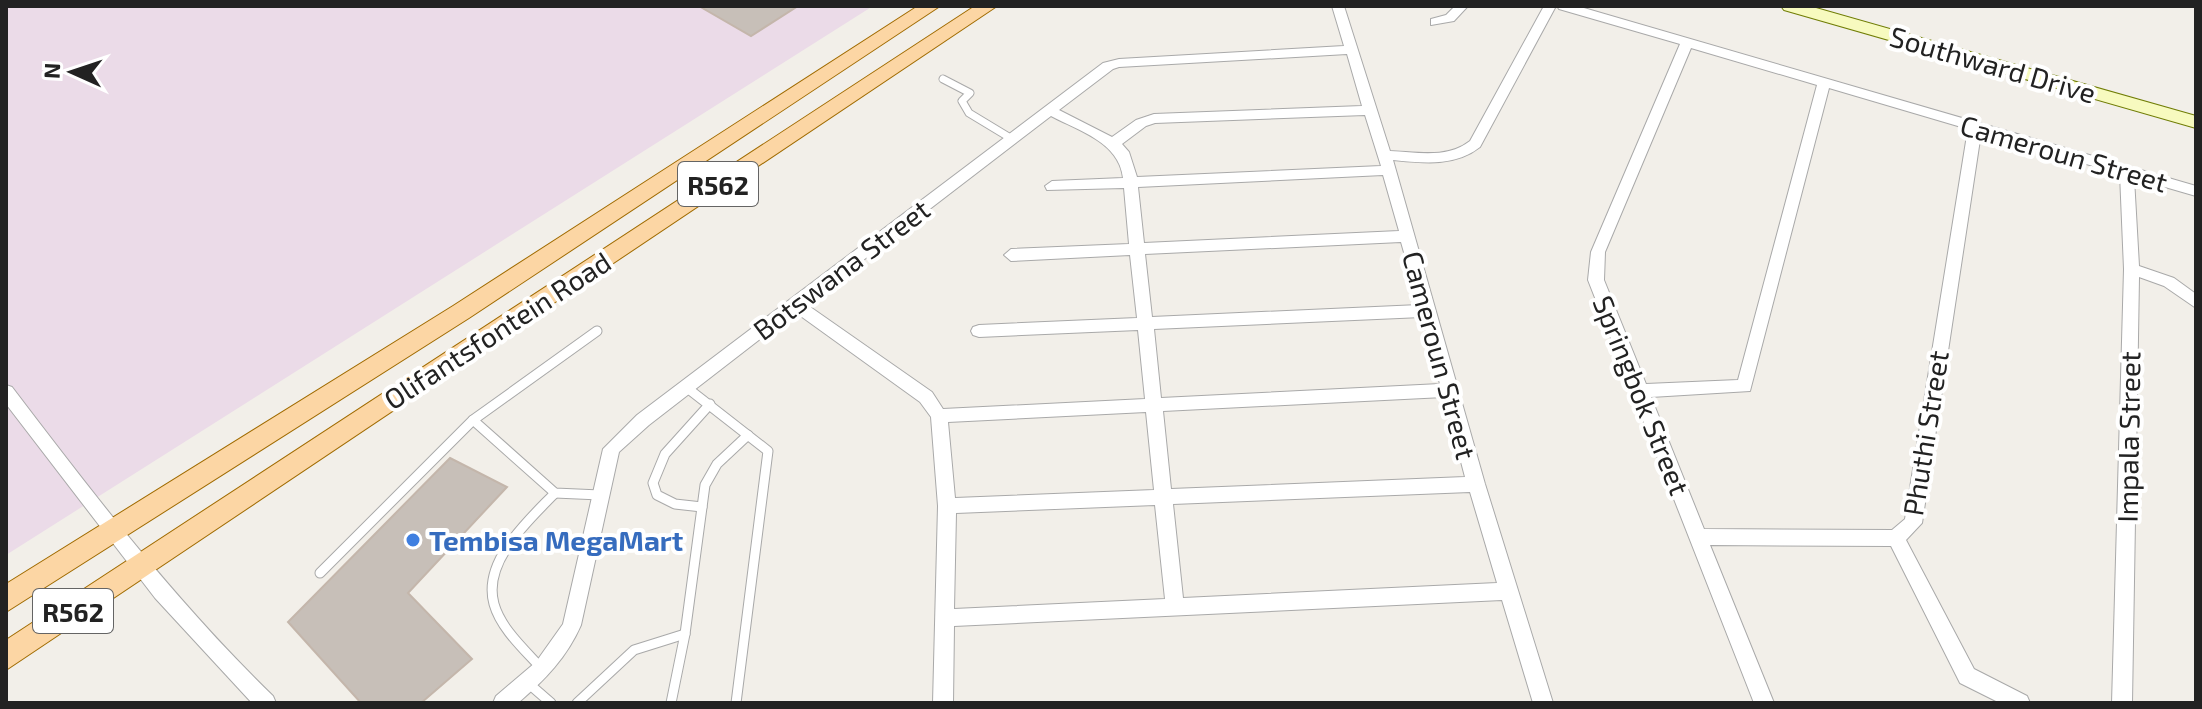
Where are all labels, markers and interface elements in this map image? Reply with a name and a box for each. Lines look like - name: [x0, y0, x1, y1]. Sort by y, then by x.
- street label: Southward Drive: [1886, 18, 2100, 110]
- north arrow: [32, 32, 112, 112]
- text: N: [38, 62, 64, 80]
- street label: Cameroun Street: [1956, 107, 2172, 199]
- road number: R562: [678, 162, 758, 206]
- street label: Botswana Street: [746, 192, 936, 346]
- street label: Olifantsfontein Road: [377, 244, 617, 416]
- street label: Cameroun Street: [1396, 247, 1484, 463]
- street label: Springbok Street: [1587, 290, 1697, 500]
- street label: Phuthi Street: [1895, 348, 1955, 518]
- street label: Impala Street: [2110, 351, 2146, 523]
- place label: Tembisa MegaMart: [429, 523, 683, 557]
- marker: Tembisa MegaMart: [404, 531, 422, 549]
- road number: R562: [33, 589, 113, 633]

